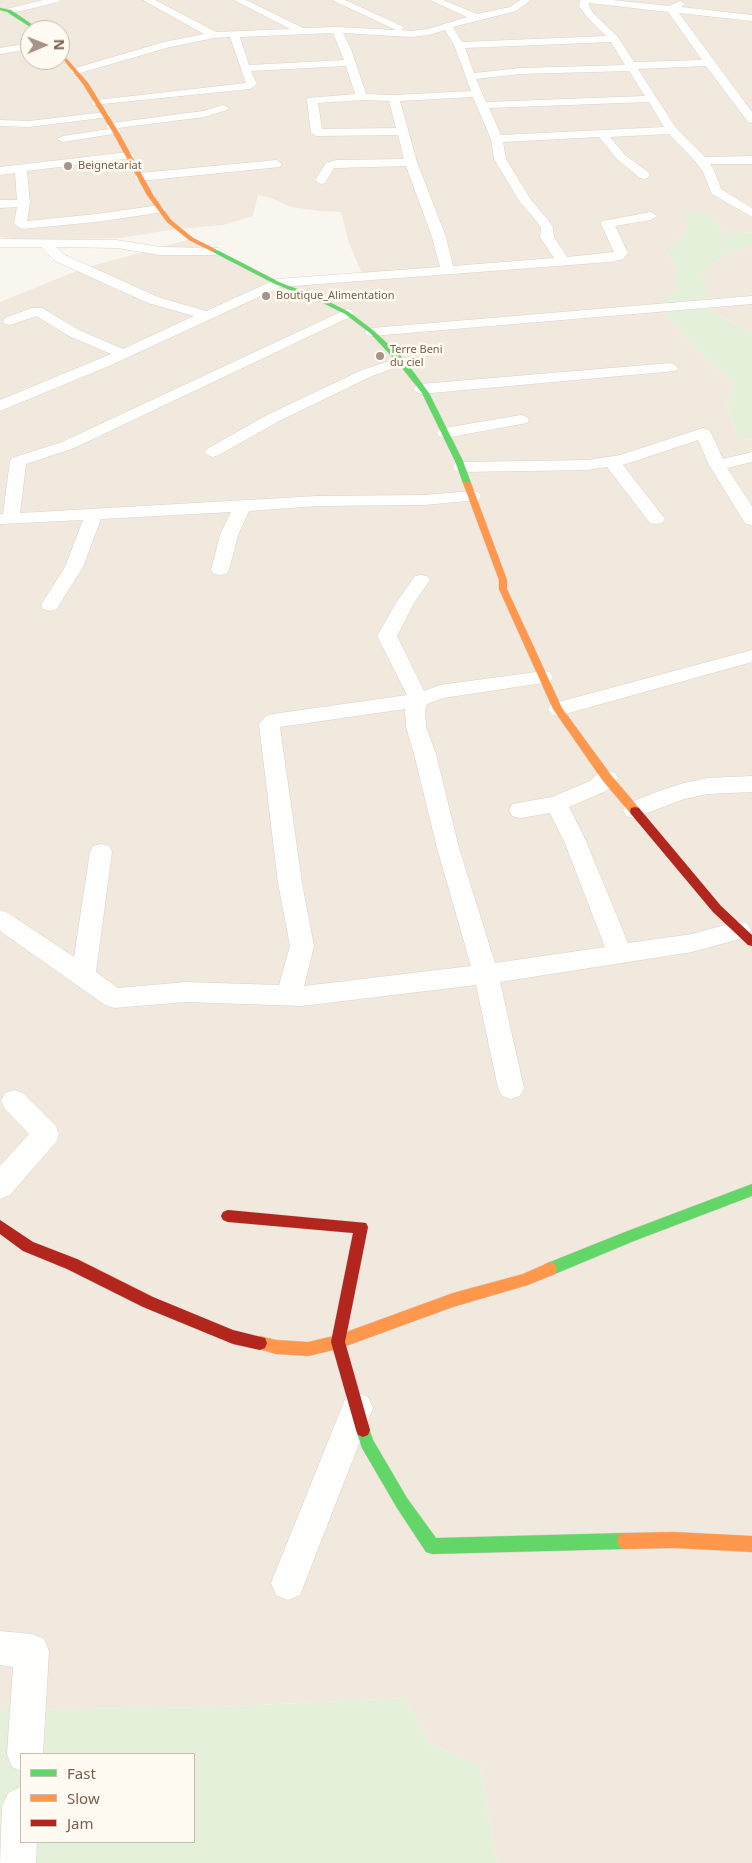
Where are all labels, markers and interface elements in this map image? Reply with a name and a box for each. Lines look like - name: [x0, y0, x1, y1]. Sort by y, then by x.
- north arrow: [20, 20, 70, 70]
- text: N: [50, 39, 69, 51]
- place label: Beignetariat: [78, 159, 142, 173]
- marker: Beignetariat: [62, 160, 74, 172]
- place label: Boutique_Alimentation: [276, 289, 394, 303]
- marker: Boutique_Alimentation: [260, 290, 272, 302]
- place label: Terre Beni du ciel: [390, 343, 442, 369]
- marker: Terre Beni du ciel: [374, 350, 386, 362]
- legend: [20, 1753, 195, 1843]
- text: Fast: [67, 1763, 96, 1783]
- text: Slow: [67, 1788, 100, 1808]
- text: Jam: [67, 1813, 94, 1833]

